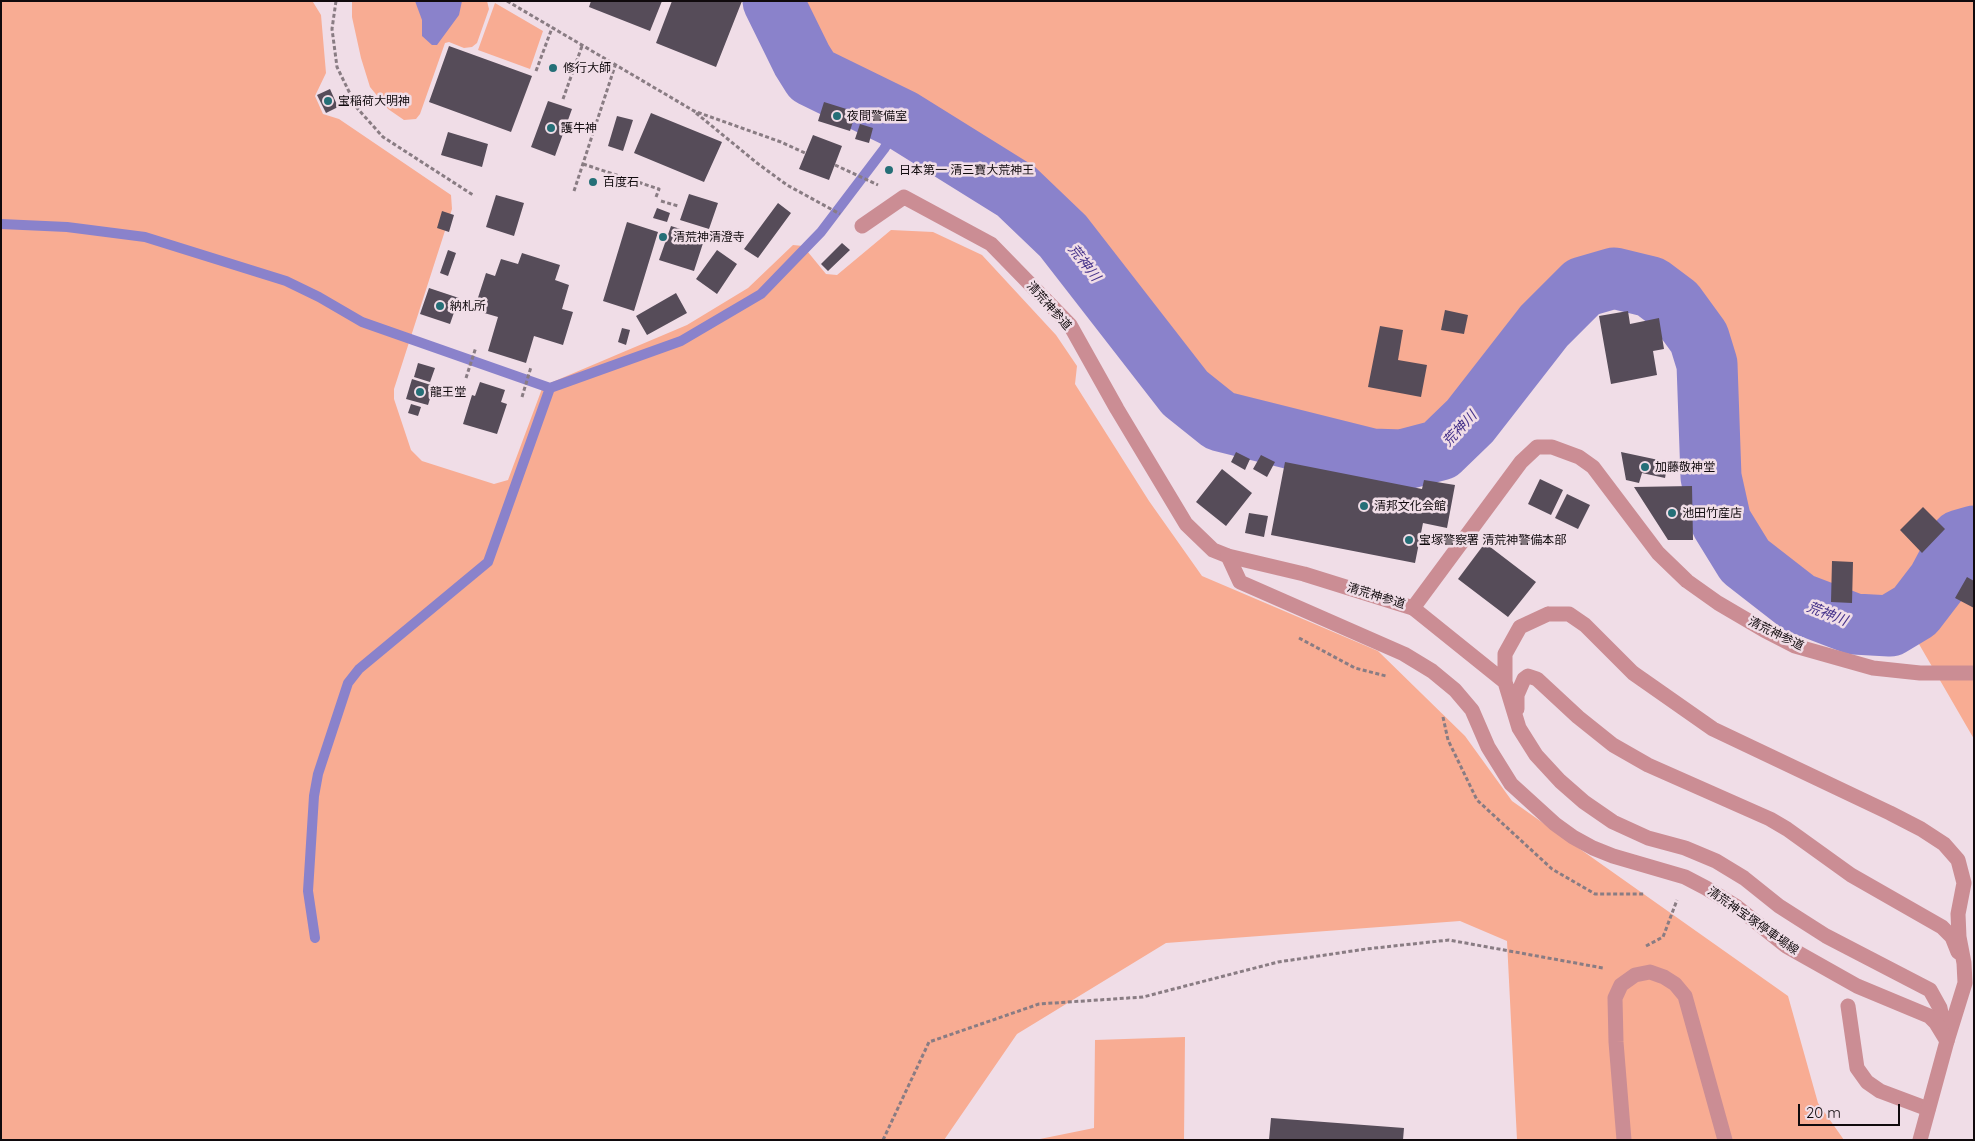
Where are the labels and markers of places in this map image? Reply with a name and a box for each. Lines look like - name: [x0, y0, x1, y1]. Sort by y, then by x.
- place label: 修行大師: [563, 61, 611, 75]
- marker: 修行大師: [547, 62, 559, 74]
- place label: 宝稲荷大明神: [338, 94, 410, 108]
- marker: 宝稲荷大明神: [322, 95, 334, 107]
- place label: 夜間警備室: [847, 109, 907, 123]
- marker: 夜間警備室: [831, 110, 843, 122]
- place label: 護牛神: [561, 121, 597, 135]
- marker: 護牛神: [545, 122, 557, 134]
- place label: 日本第一 清三寶大荒神王: [899, 163, 1034, 177]
- marker: 日本第一 清三寶大荒神王: [883, 164, 895, 176]
- place label: 百度石: [603, 175, 639, 189]
- marker: 百度石: [587, 176, 599, 188]
- place label: 清荒神清澄寺: [673, 230, 745, 244]
- marker: 清荒神清澄寺: [657, 231, 669, 243]
- place label: 納札所: [450, 299, 486, 313]
- marker: 納札所: [434, 300, 446, 312]
- place label: 龍王堂: [430, 385, 466, 399]
- marker: 龍王堂: [414, 386, 426, 398]
- place label: 加藤敬神堂: [1655, 460, 1715, 474]
- marker: 加藤敬神堂: [1639, 461, 1651, 473]
- place label: 清邦文化会館: [1374, 499, 1446, 513]
- marker: 清邦文化会館: [1358, 500, 1370, 512]
- place label: 池田竹産店: [1682, 506, 1742, 520]
- marker: 池田竹産店: [1666, 507, 1678, 519]
- place label: 宝塚警察署 清荒神警備本部: [1419, 533, 1566, 547]
- marker: 宝塚警察署 清荒神警備本部: [1403, 534, 1415, 546]

